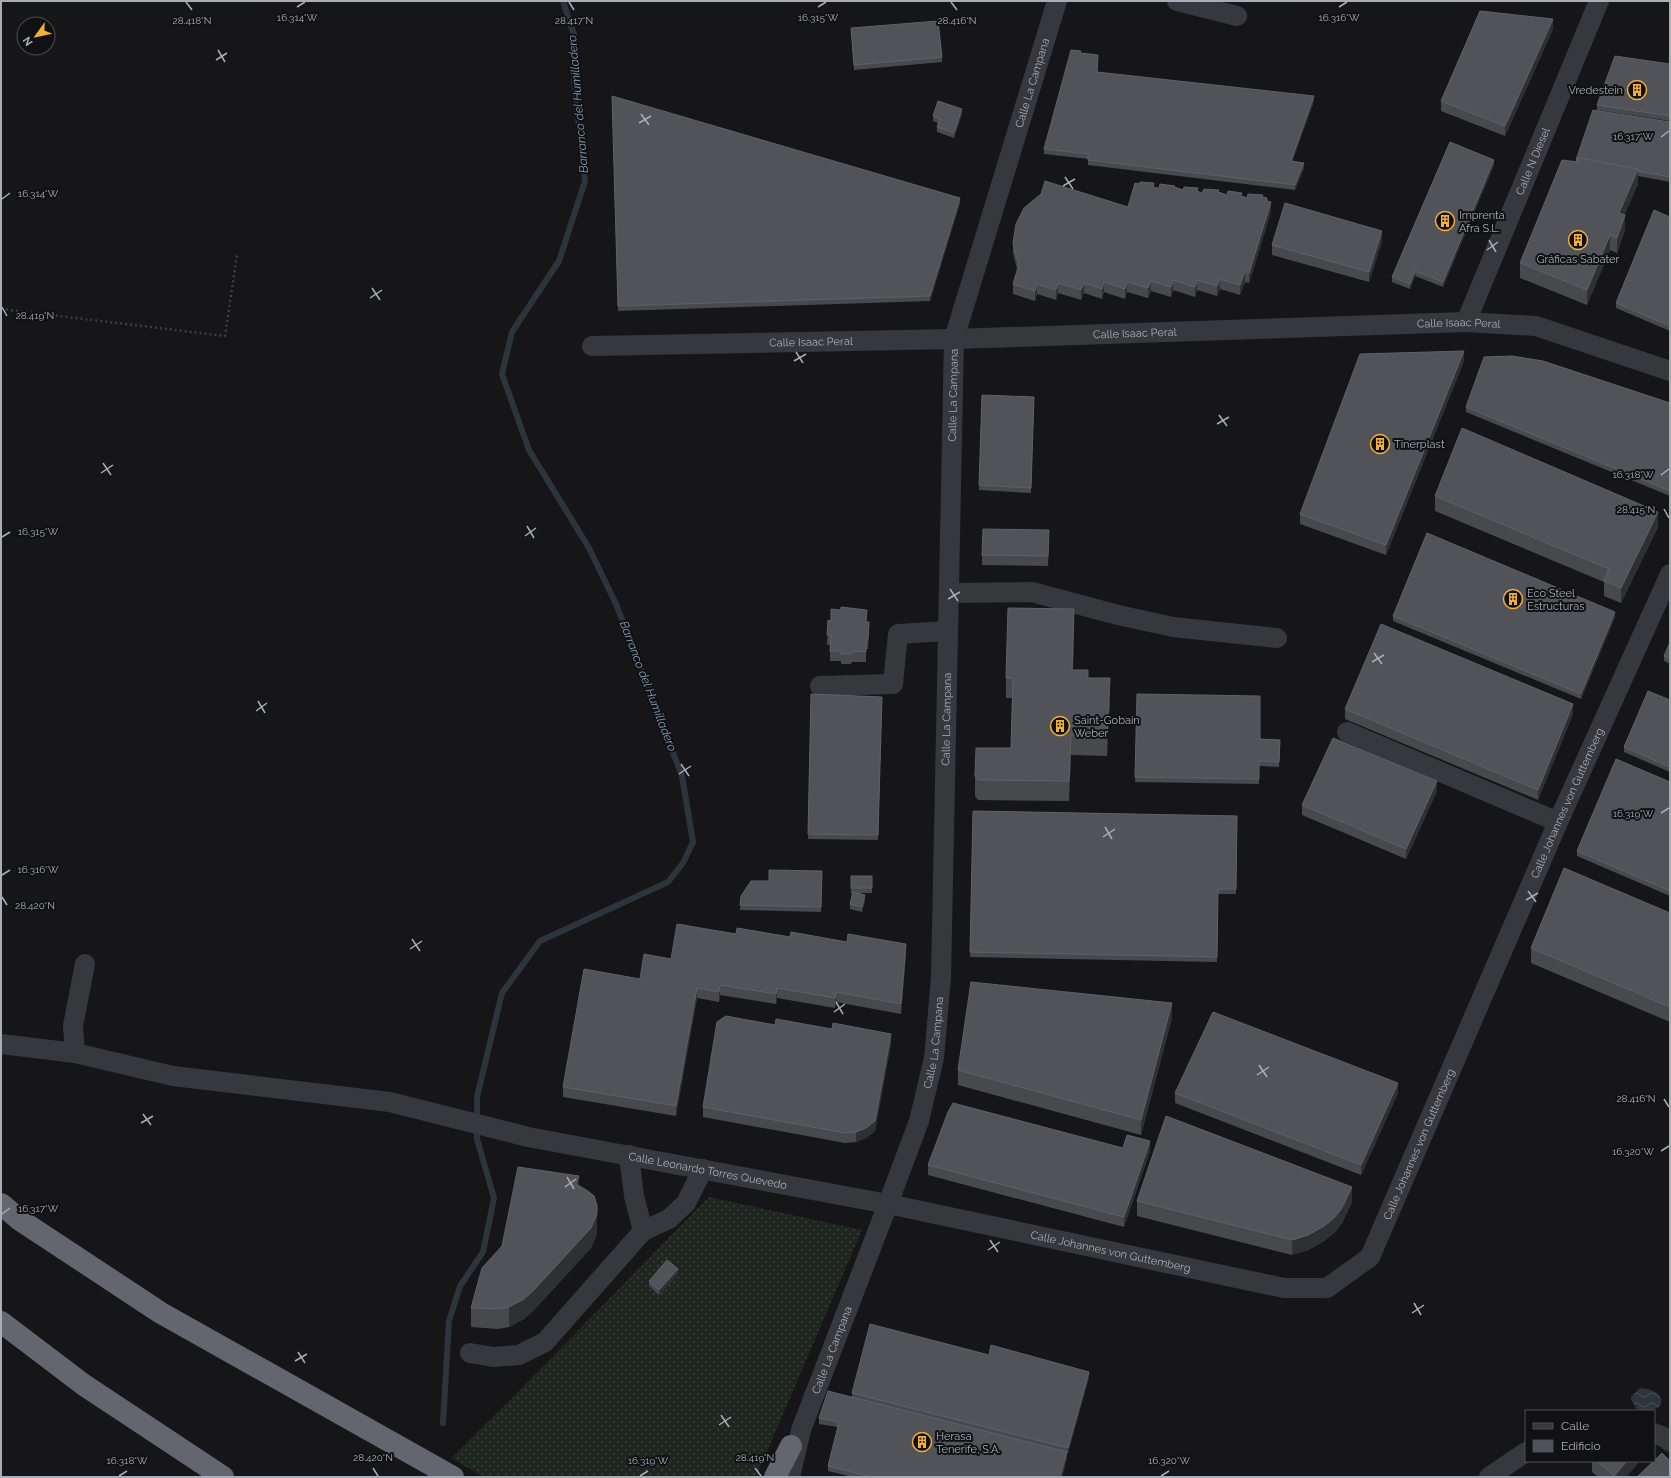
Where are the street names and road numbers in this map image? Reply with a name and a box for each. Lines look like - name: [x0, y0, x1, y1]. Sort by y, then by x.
- street label: Calle La Campana: [1012, 37, 1052, 129]
- street label: Calle N Diesel: [1513, 126, 1552, 197]
- street label: Calle Isaac Peral: [1417, 315, 1501, 330]
- street label: Calle Isaac Peral: [1093, 325, 1177, 341]
- street label: Calle Isaac Peral: [769, 334, 853, 349]
- street label: Calle La Campana: [945, 349, 960, 442]
- street label: Calle La Campana: [939, 673, 954, 766]
- street label: Calle Johannes von Guttemberg: [1528, 726, 1606, 880]
- street label: Calle La Campana: [920, 996, 946, 1090]
- street label: Calle Johannes von Guttemberg: [1380, 1067, 1457, 1222]
- street label: Calle Leonardo Torres Quevedo: [627, 1149, 789, 1192]
- street label: Calle Johannes von Guttemberg: [1029, 1228, 1192, 1275]
- street label: Calle La Campana: [809, 1304, 855, 1396]

